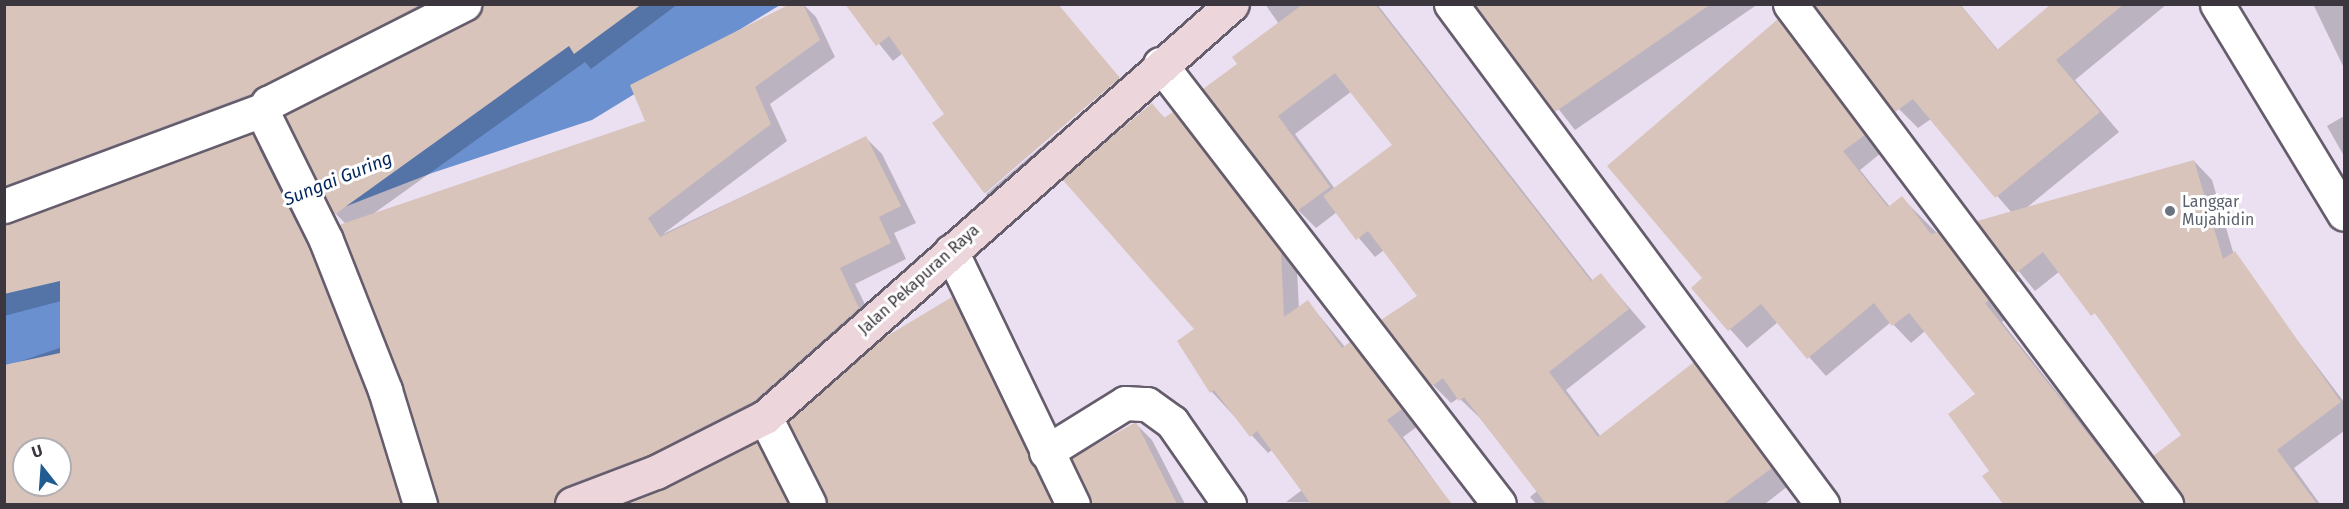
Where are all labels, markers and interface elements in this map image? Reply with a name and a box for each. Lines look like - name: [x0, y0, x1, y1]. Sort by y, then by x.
- water label: Sungai Guring: [281, 147, 395, 211]
- place label: Langgar Mujahidin: [2182, 192, 2254, 230]
- marker: Langgar Mujahidin: [2163, 204, 2177, 218]
- street label: Jalan Pekapuran Raya: [855, 221, 983, 339]
- north arrow: [12, 437, 72, 497]
- text: U: [29, 441, 45, 462]

